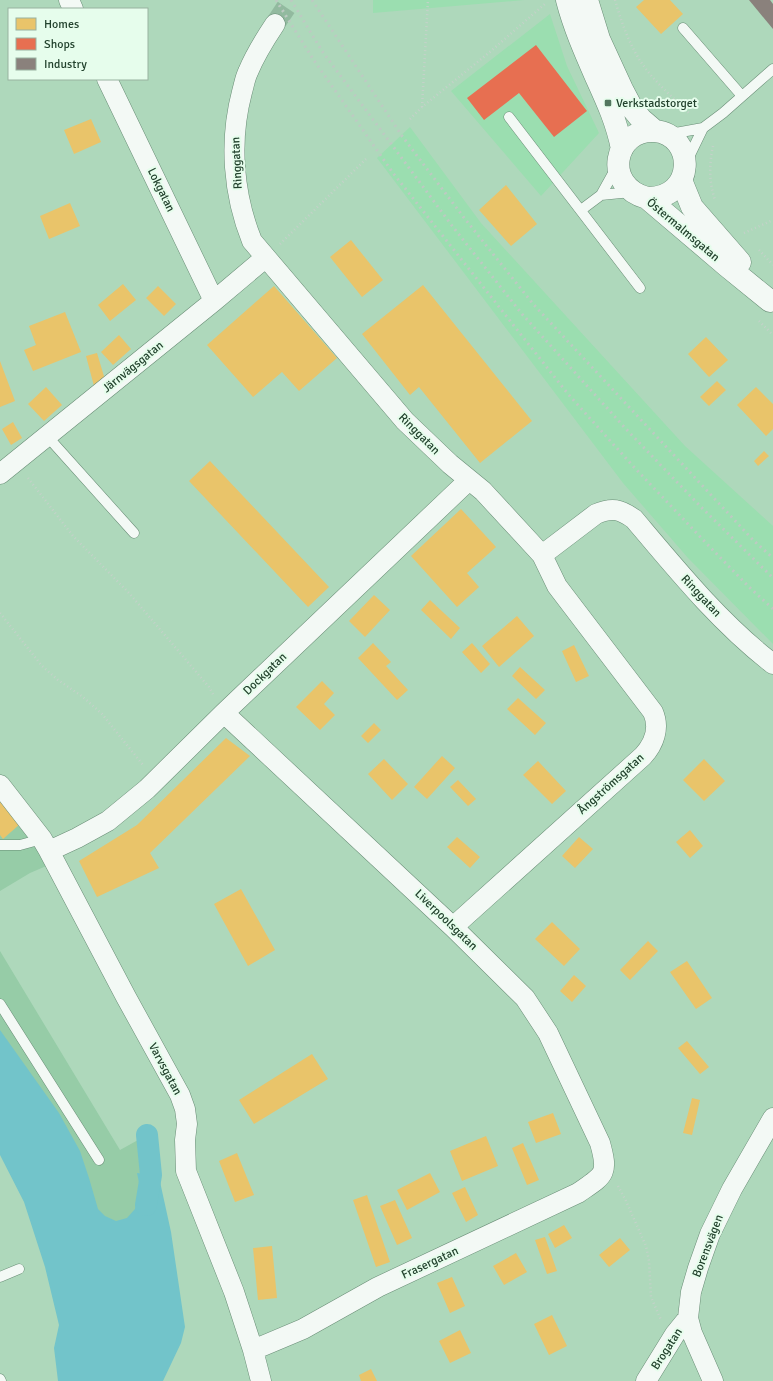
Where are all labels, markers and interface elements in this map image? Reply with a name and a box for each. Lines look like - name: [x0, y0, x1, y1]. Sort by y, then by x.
- legend: [8, 8, 148, 80]
- text: Homes: [44, 17, 79, 32]
- text: Shops: [44, 37, 75, 52]
- text: Industry: [44, 57, 87, 72]
- place label: Verkstadstorget: [616, 96, 697, 111]
- marker: Verkstadstorget: [603, 98, 613, 108]
- street label: Ringgatan: [228, 136, 246, 190]
- street label: Lokgatan: [144, 166, 178, 214]
- street label: Östermalmsgatan: [643, 195, 723, 265]
- street label: Järnvägsgatan: [99, 338, 167, 396]
- street label: Ringgatan: [395, 410, 443, 458]
- street label: Ringgatan: [678, 572, 724, 620]
- street label: Dockgatan: [240, 650, 290, 698]
- street label: Ångströmsgatan: [575, 750, 647, 818]
- street label: Liverpoolsgatan: [411, 886, 481, 954]
- street label: Varvsgatan: [145, 1040, 185, 1098]
- street label: Borensvägen: [689, 1213, 727, 1279]
- street label: Frasergatan: [399, 1243, 461, 1283]
- street label: Brogatan: [648, 1325, 686, 1373]

